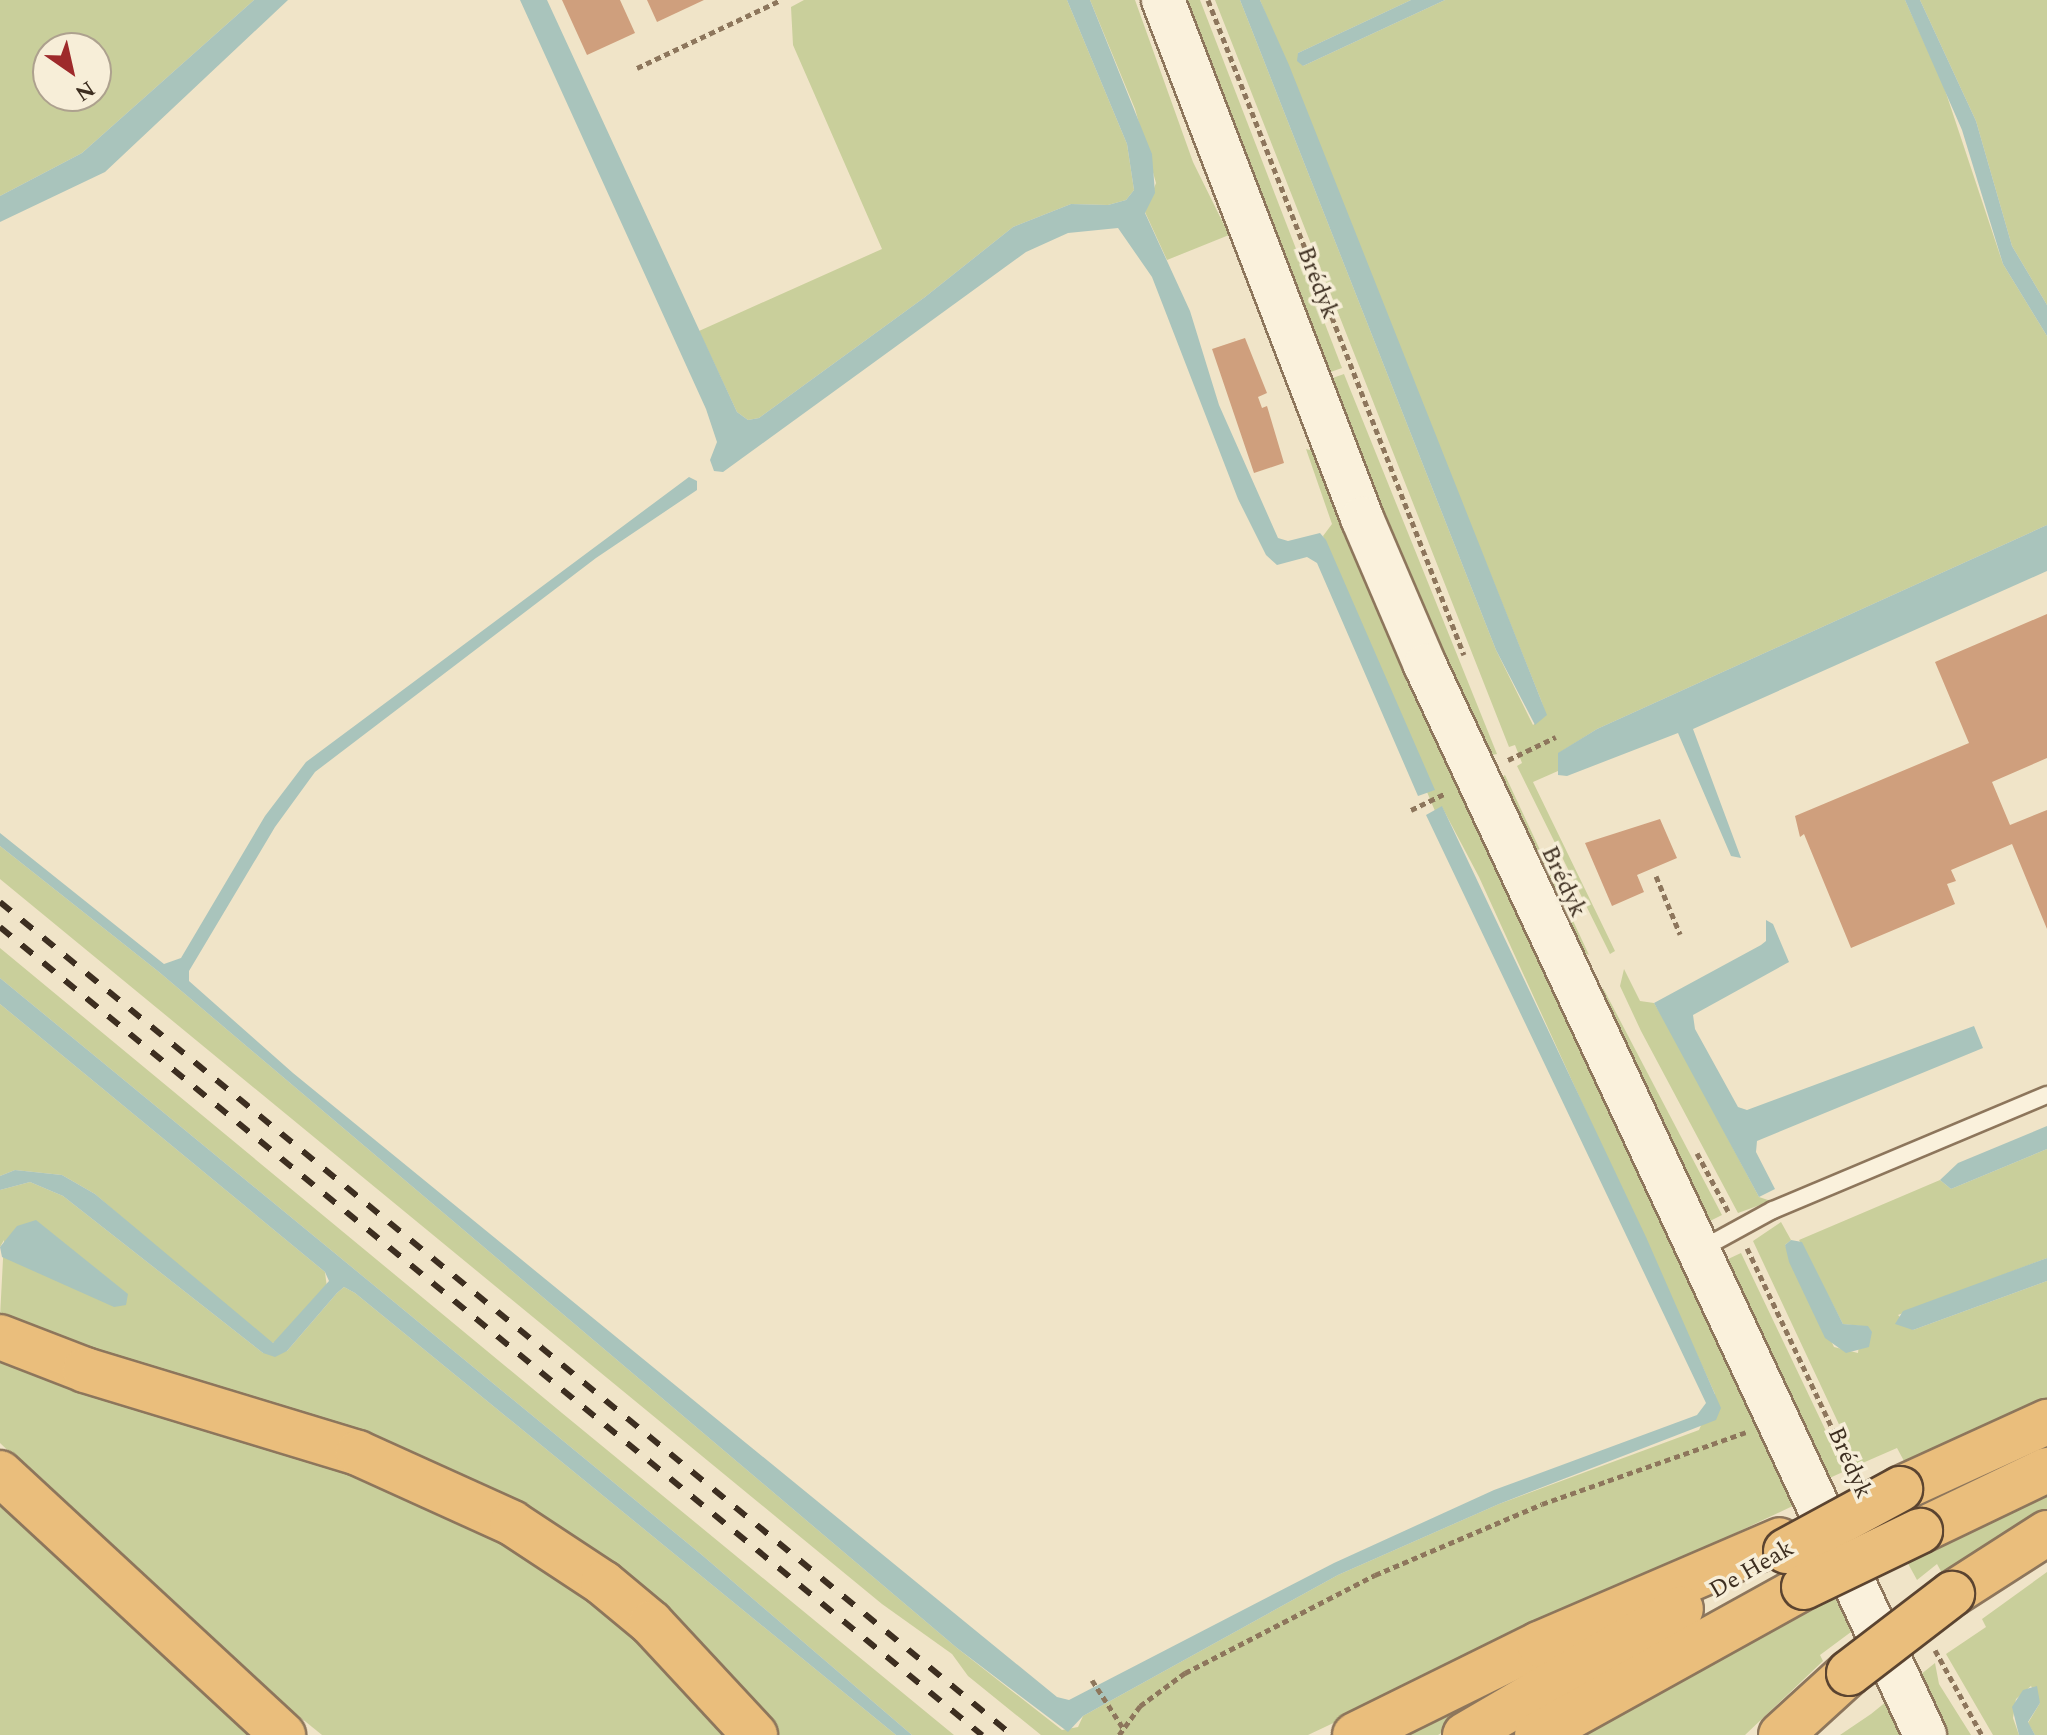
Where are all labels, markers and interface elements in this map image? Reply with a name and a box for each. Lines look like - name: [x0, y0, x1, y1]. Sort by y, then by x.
- north arrow: [32, 32, 112, 112]
- text: N: [68, 72, 101, 109]
- street label: Brédyk: [1290, 243, 1344, 323]
- street label: Brédyk: [1534, 842, 1592, 922]
- street label: Brédyk: [1821, 1423, 1877, 1503]
- street label: De Heak: [1705, 1534, 1799, 1606]

